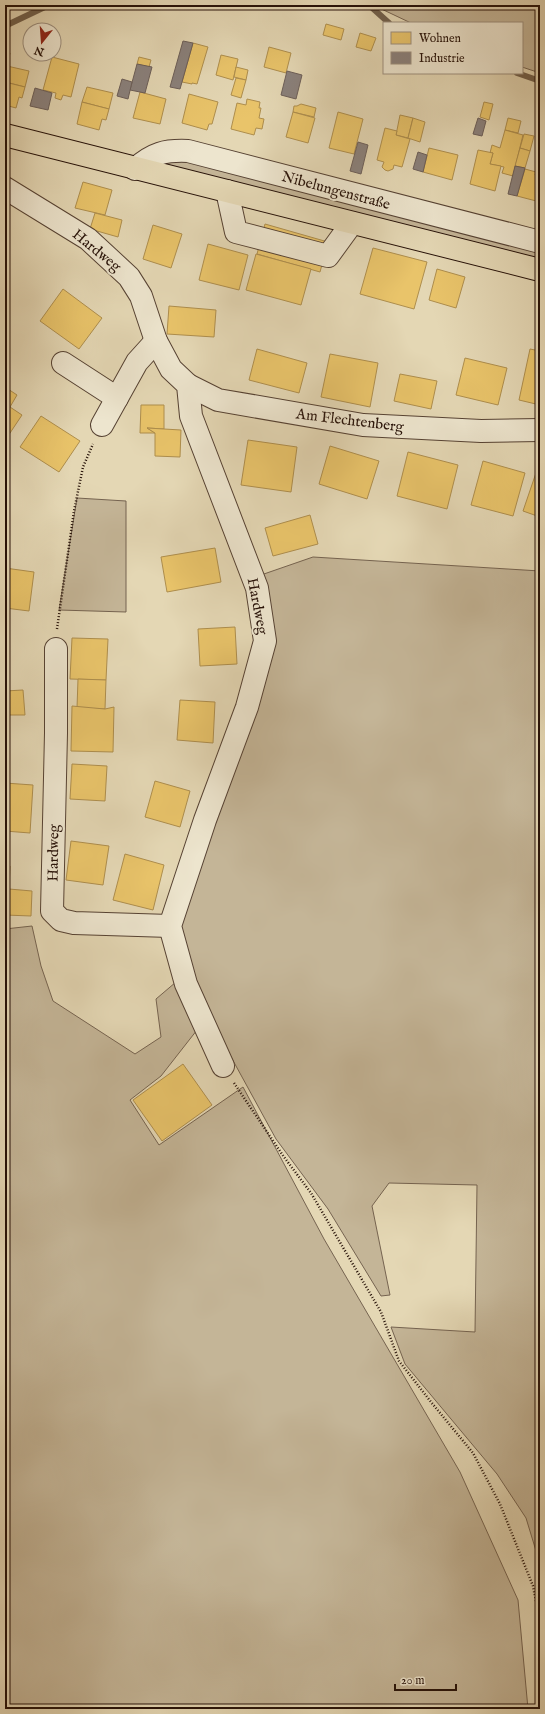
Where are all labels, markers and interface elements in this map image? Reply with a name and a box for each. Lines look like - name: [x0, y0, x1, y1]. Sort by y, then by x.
- north arrow: [22, 22, 62, 62]
- legend: [383, 22, 523, 74]
- text: Wohnen: [419, 31, 462, 46]
- text: N: [32, 42, 47, 59]
- text: Industrie: [419, 51, 465, 66]
- street label: Nibelungenstraße: [280, 167, 392, 214]
- street label: Hardweg: [68, 225, 126, 276]
- street label: Am Flechtenberg: [294, 404, 406, 437]
- street label: Hardweg: [243, 576, 272, 637]
- street label: Hardweg: [43, 823, 64, 882]
- scale bar: [395, 1666, 456, 1692]
- text: 20 m: [401, 1673, 424, 1688]

